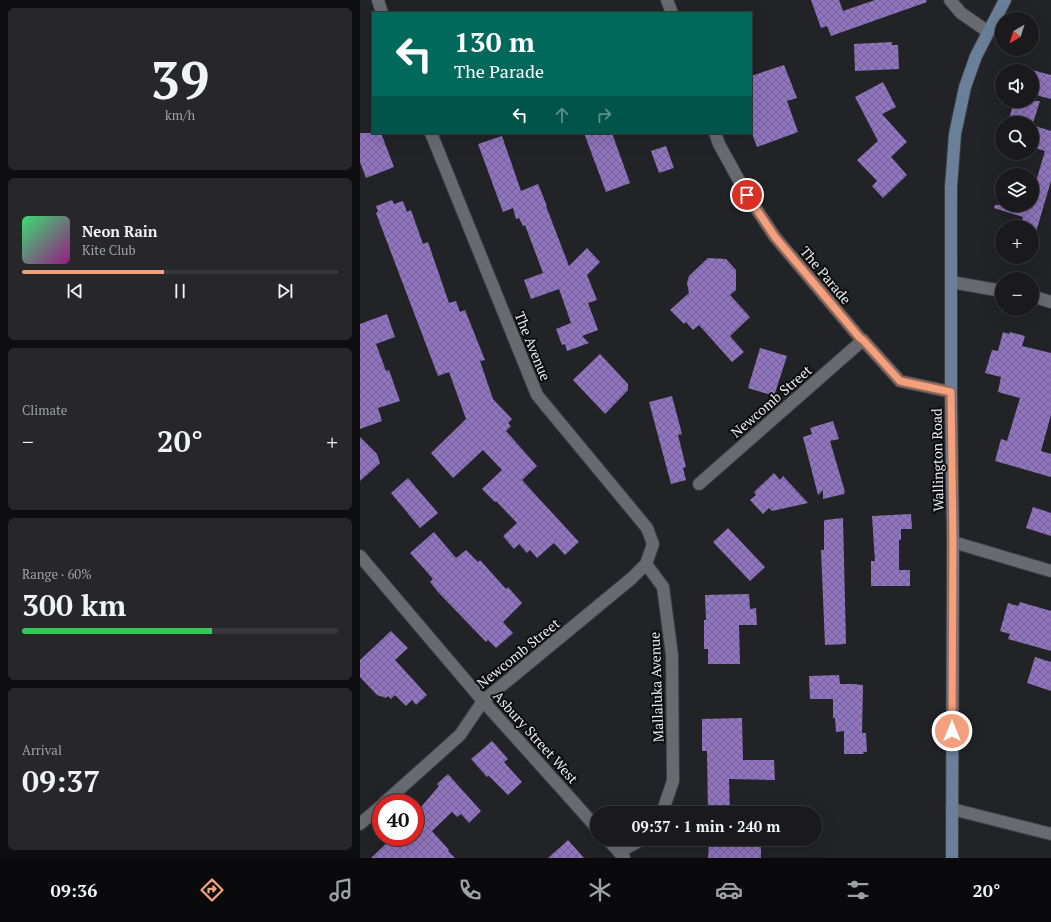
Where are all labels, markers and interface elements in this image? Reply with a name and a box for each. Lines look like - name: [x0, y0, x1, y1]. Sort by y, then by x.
- north arrow: [995, 12, 1039, 56]
- map controls: [995, 12, 1039, 316]
- text: 130 m: [454, 23, 535, 60]
- icon: left: [388, 28, 440, 80]
- text: 39: [151, 45, 209, 114]
- text: The Parade: [454, 59, 544, 83]
- button: sound: [995, 64, 1039, 108]
- icon: left: [509, 104, 531, 126]
- icon: ahead: [551, 104, 573, 126]
- icon: right: [593, 104, 615, 126]
- text: km/h: [165, 106, 195, 124]
- button: search: [995, 116, 1039, 160]
- button: layers: [995, 168, 1039, 212]
- pin: [730, 178, 764, 212]
- icon: arrive: [736, 184, 758, 206]
- button: +: [995, 220, 1039, 264]
- text: Neon Rain: [82, 221, 158, 241]
- text: Kite Club: [82, 241, 136, 259]
- street label: The Parade: [796, 242, 856, 308]
- button: −: [995, 272, 1039, 316]
- icon: previous: [64, 280, 86, 302]
- icon: pause: [169, 280, 191, 302]
- icon: next: [274, 280, 296, 302]
- street label: The Avenue: [511, 309, 555, 383]
- street label: Newcomb Street: [726, 360, 816, 442]
- text: Climate: [22, 401, 67, 419]
- street label: Wallington Road: [927, 408, 947, 512]
- text: 20°: [157, 421, 203, 461]
- text: −: [22, 427, 34, 456]
- text: +: [326, 427, 338, 456]
- text: Range · 60%: [22, 565, 92, 583]
- text: 300 km: [22, 585, 126, 625]
- street label: Newcomb Street: [472, 613, 564, 692]
- street label: Mallaluka Avenue: [645, 632, 667, 742]
- street label: Asbury Street West: [489, 687, 583, 788]
- position arrow: [931, 710, 973, 752]
- text: Arrival: [22, 741, 62, 759]
- text: 09:37: [22, 761, 100, 801]
- speed limit sign: 40: [372, 794, 424, 846]
- text: 09:37 · 1 min · 240 m: [632, 816, 780, 836]
- icon: directions: [198, 876, 226, 904]
- icon: music: [327, 876, 355, 904]
- icon: phone: [456, 876, 484, 904]
- icon: climate: [586, 876, 614, 904]
- icon: car: [715, 876, 743, 904]
- icon: filters: [844, 876, 872, 904]
- text: 09:36: [51, 878, 97, 902]
- text: 20°: [973, 878, 1000, 902]

